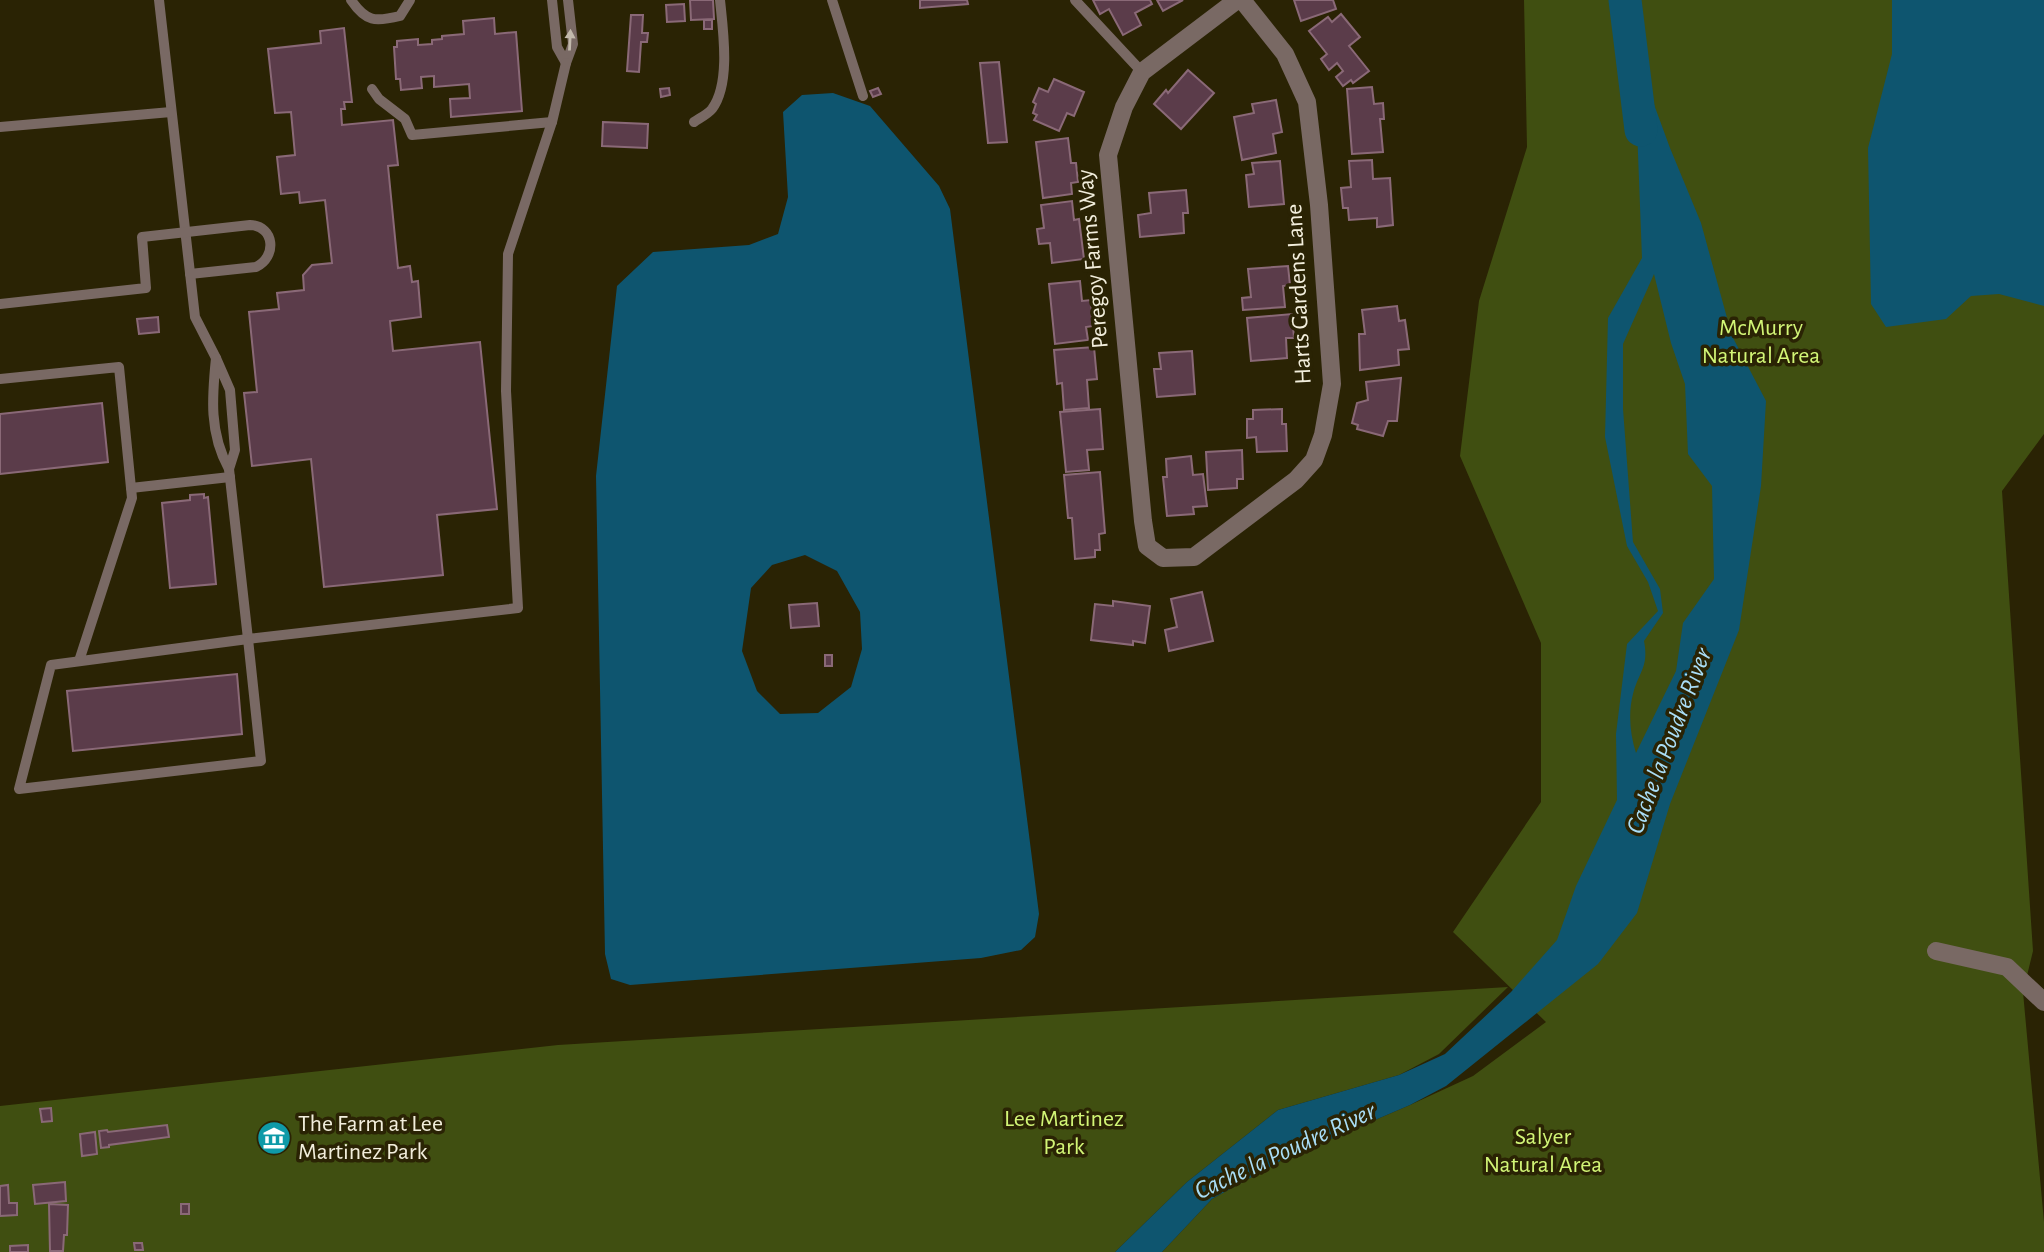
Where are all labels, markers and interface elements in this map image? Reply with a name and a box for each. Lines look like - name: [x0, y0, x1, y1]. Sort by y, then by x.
- one-way arrow: [565, 29, 576, 51]
- street label: Peregoy Farms Way: [1073, 168, 1113, 350]
- street label: Harts Gardens Lane: [1282, 203, 1316, 385]
- park label: McMurry Natural Area: [1702, 316, 1820, 368]
- water label: Cache la Poudre River: [1622, 643, 1717, 837]
- water label: Cache la Poudre River: [1191, 1097, 1381, 1204]
- park label: Lee Martinez Park: [1004, 1107, 1124, 1159]
- place label: The Farm at Lee Martinez Park: [298, 1112, 443, 1164]
- museum icon: The Farm at Lee Martinez Park: [255, 1119, 293, 1157]
- park label: Salyer Natural Area: [1484, 1125, 1602, 1177]

